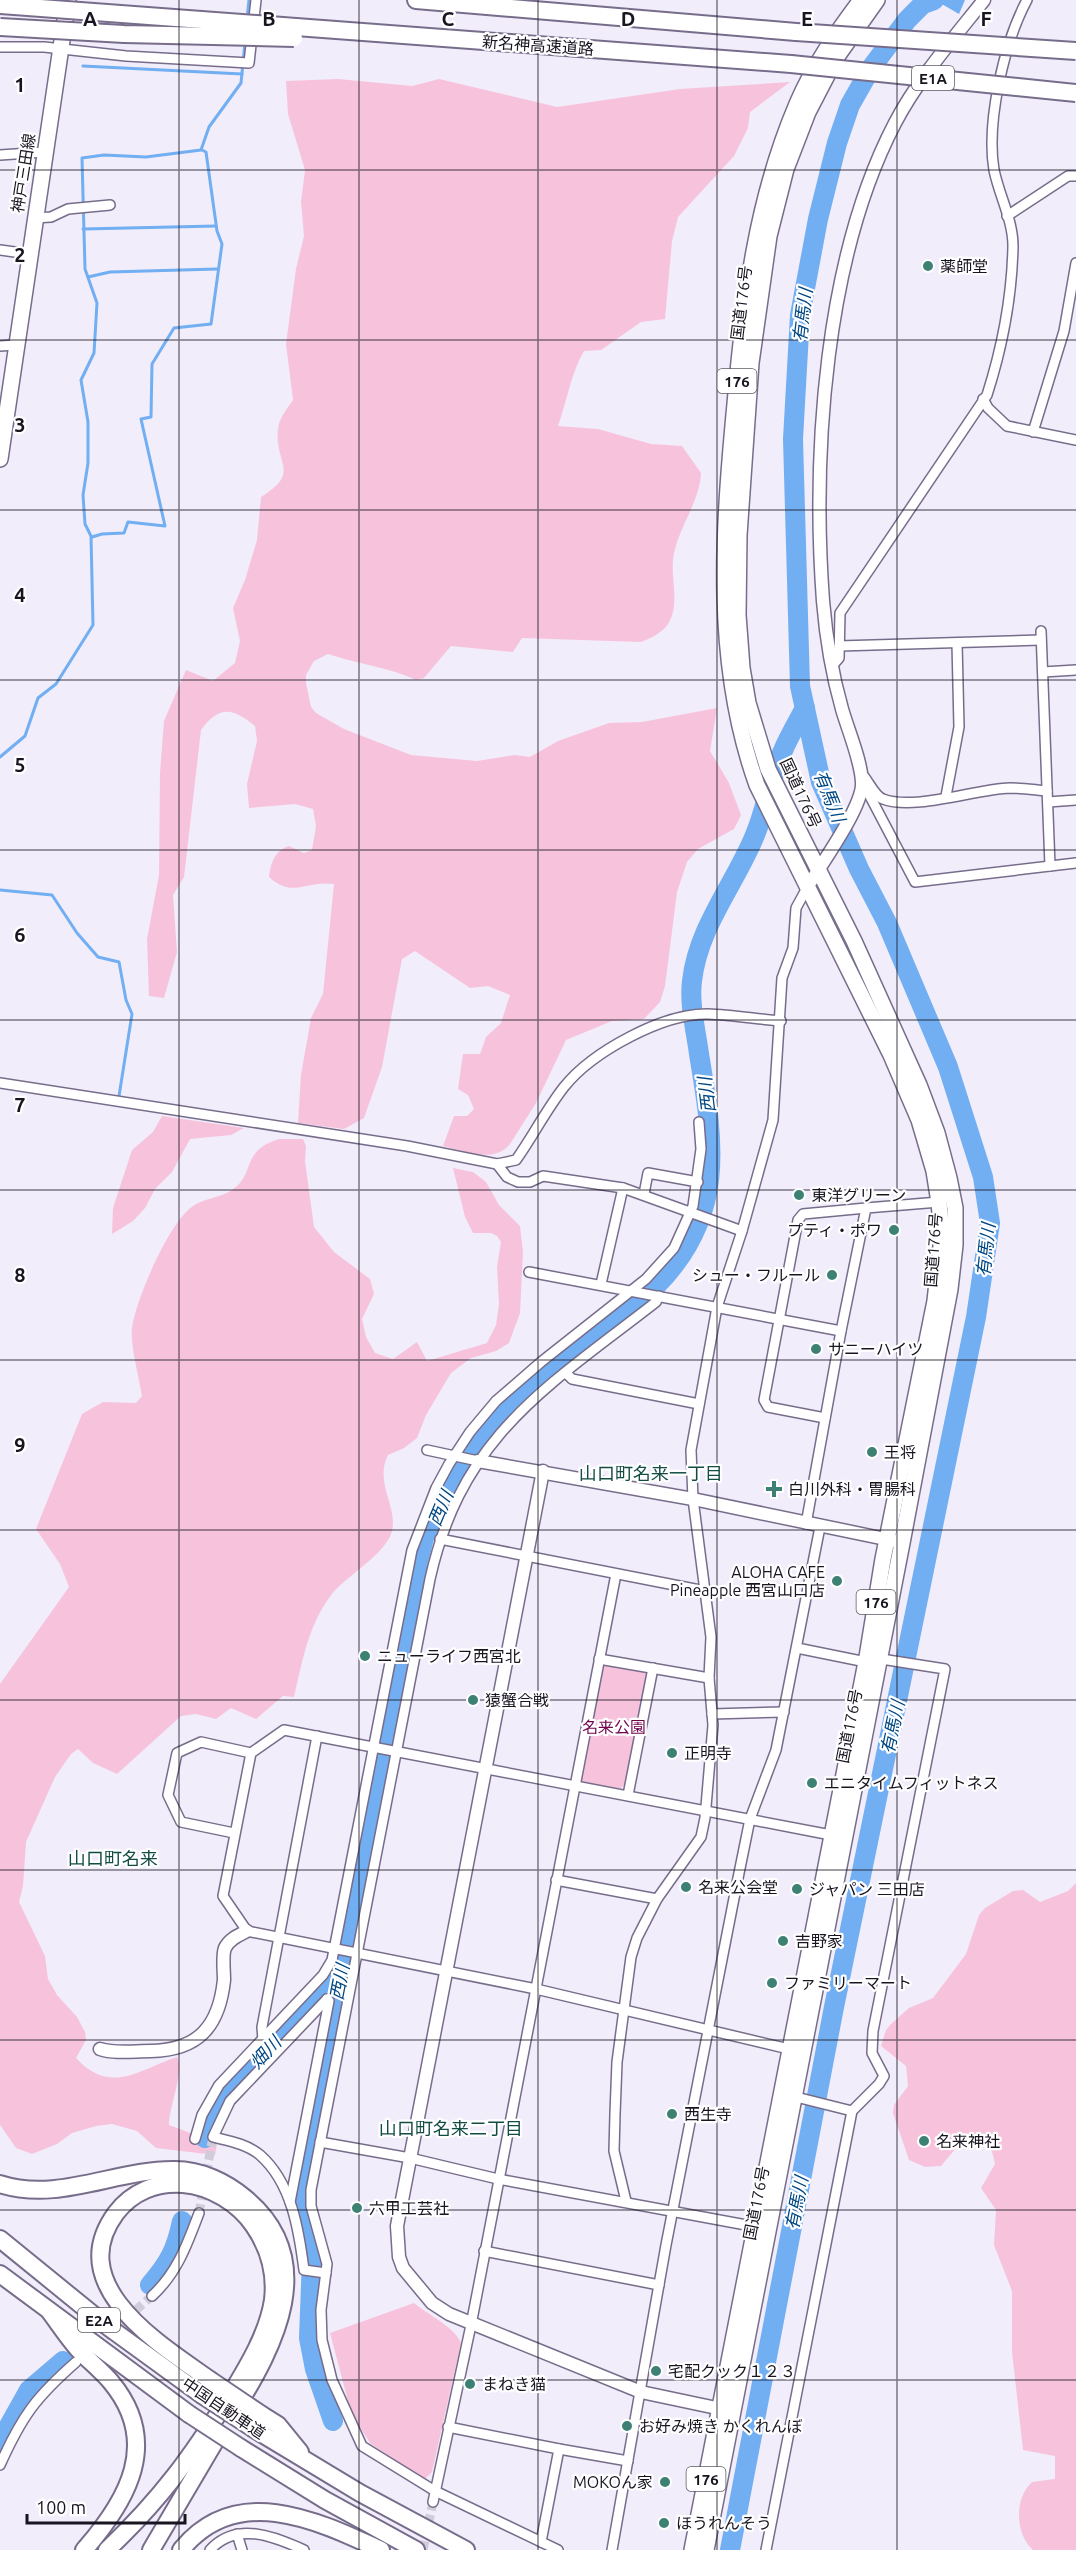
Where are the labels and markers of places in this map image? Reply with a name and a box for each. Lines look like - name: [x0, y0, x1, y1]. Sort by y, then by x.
- place label: 薬師堂: [940, 257, 988, 275]
- marker: 薬師堂: [921, 259, 935, 273]
- place label: 東洋グリーン: [811, 1186, 906, 1204]
- marker: 東洋グリーン: [792, 1188, 806, 1202]
- place label: プティ・ポワ: [787, 1221, 882, 1239]
- marker: プティ・ポワ: [887, 1223, 901, 1237]
- place label: シュー・フルール: [692, 1266, 820, 1284]
- marker: シュー・フルール: [825, 1268, 839, 1282]
- place label: サニーハイツ: [828, 1340, 923, 1358]
- marker: サニーハイツ: [809, 1342, 823, 1356]
- place label: 王将: [884, 1443, 916, 1461]
- marker: 王将: [865, 1445, 879, 1459]
- marker: 白川外科・胃腸科: [765, 1480, 783, 1498]
- place label: 白川外科・胃腸科: [788, 1480, 916, 1498]
- place label: ALOHA CAFE Pineapple 西宮山口店: [670, 1563, 825, 1599]
- marker: ALOHA CAFE Pineapple 西宮山口店: [830, 1574, 844, 1588]
- place label: ニューライフ西宮北: [377, 1647, 521, 1665]
- marker: ニューライフ西宮北: [358, 1649, 372, 1663]
- place label: 猿蟹合戦: [485, 1691, 549, 1709]
- marker: 猿蟹合戦: [466, 1693, 480, 1707]
- place label: 正明寺: [684, 1744, 732, 1762]
- marker: 正明寺: [665, 1746, 679, 1760]
- place label: エニタイムフィットネス: [824, 1774, 998, 1792]
- marker: エニタイムフィットネス: [805, 1776, 819, 1790]
- place label: 名来公会堂: [698, 1878, 778, 1896]
- marker: 名来公会堂: [679, 1880, 693, 1894]
- place label: ジャパン 三田店: [809, 1880, 925, 1898]
- marker: ジャパン 三田店: [790, 1882, 804, 1896]
- place label: 吉野家: [795, 1932, 843, 1950]
- marker: 吉野家: [776, 1934, 790, 1948]
- place label: ファミリーマート: [784, 1974, 912, 1992]
- marker: ファミリーマート: [765, 1976, 779, 1990]
- place label: 西生寺: [684, 2105, 732, 2123]
- marker: 西生寺: [665, 2107, 679, 2121]
- place label: 名来神社: [936, 2132, 1000, 2150]
- marker: 名来神社: [917, 2134, 931, 2148]
- place label: 六甲工芸社: [369, 2199, 449, 2217]
- marker: 六甲工芸社: [350, 2201, 364, 2215]
- place label: 宅配クック１２３: [668, 2362, 796, 2380]
- marker: 宅配クック１２３: [649, 2364, 663, 2378]
- place label: まねき猫: [482, 2375, 546, 2393]
- marker: まねき猫: [463, 2377, 477, 2391]
- place label: お好み焼き かくれんぼ: [639, 2417, 803, 2435]
- marker: お好み焼き かくれんぼ: [620, 2419, 634, 2433]
- place label: MOKOん家: [573, 2473, 653, 2491]
- marker: MOKOん家: [658, 2475, 672, 2489]
- place label: ほうれんそう: [676, 2514, 772, 2532]
- marker: ほうれんそう: [657, 2516, 671, 2530]

